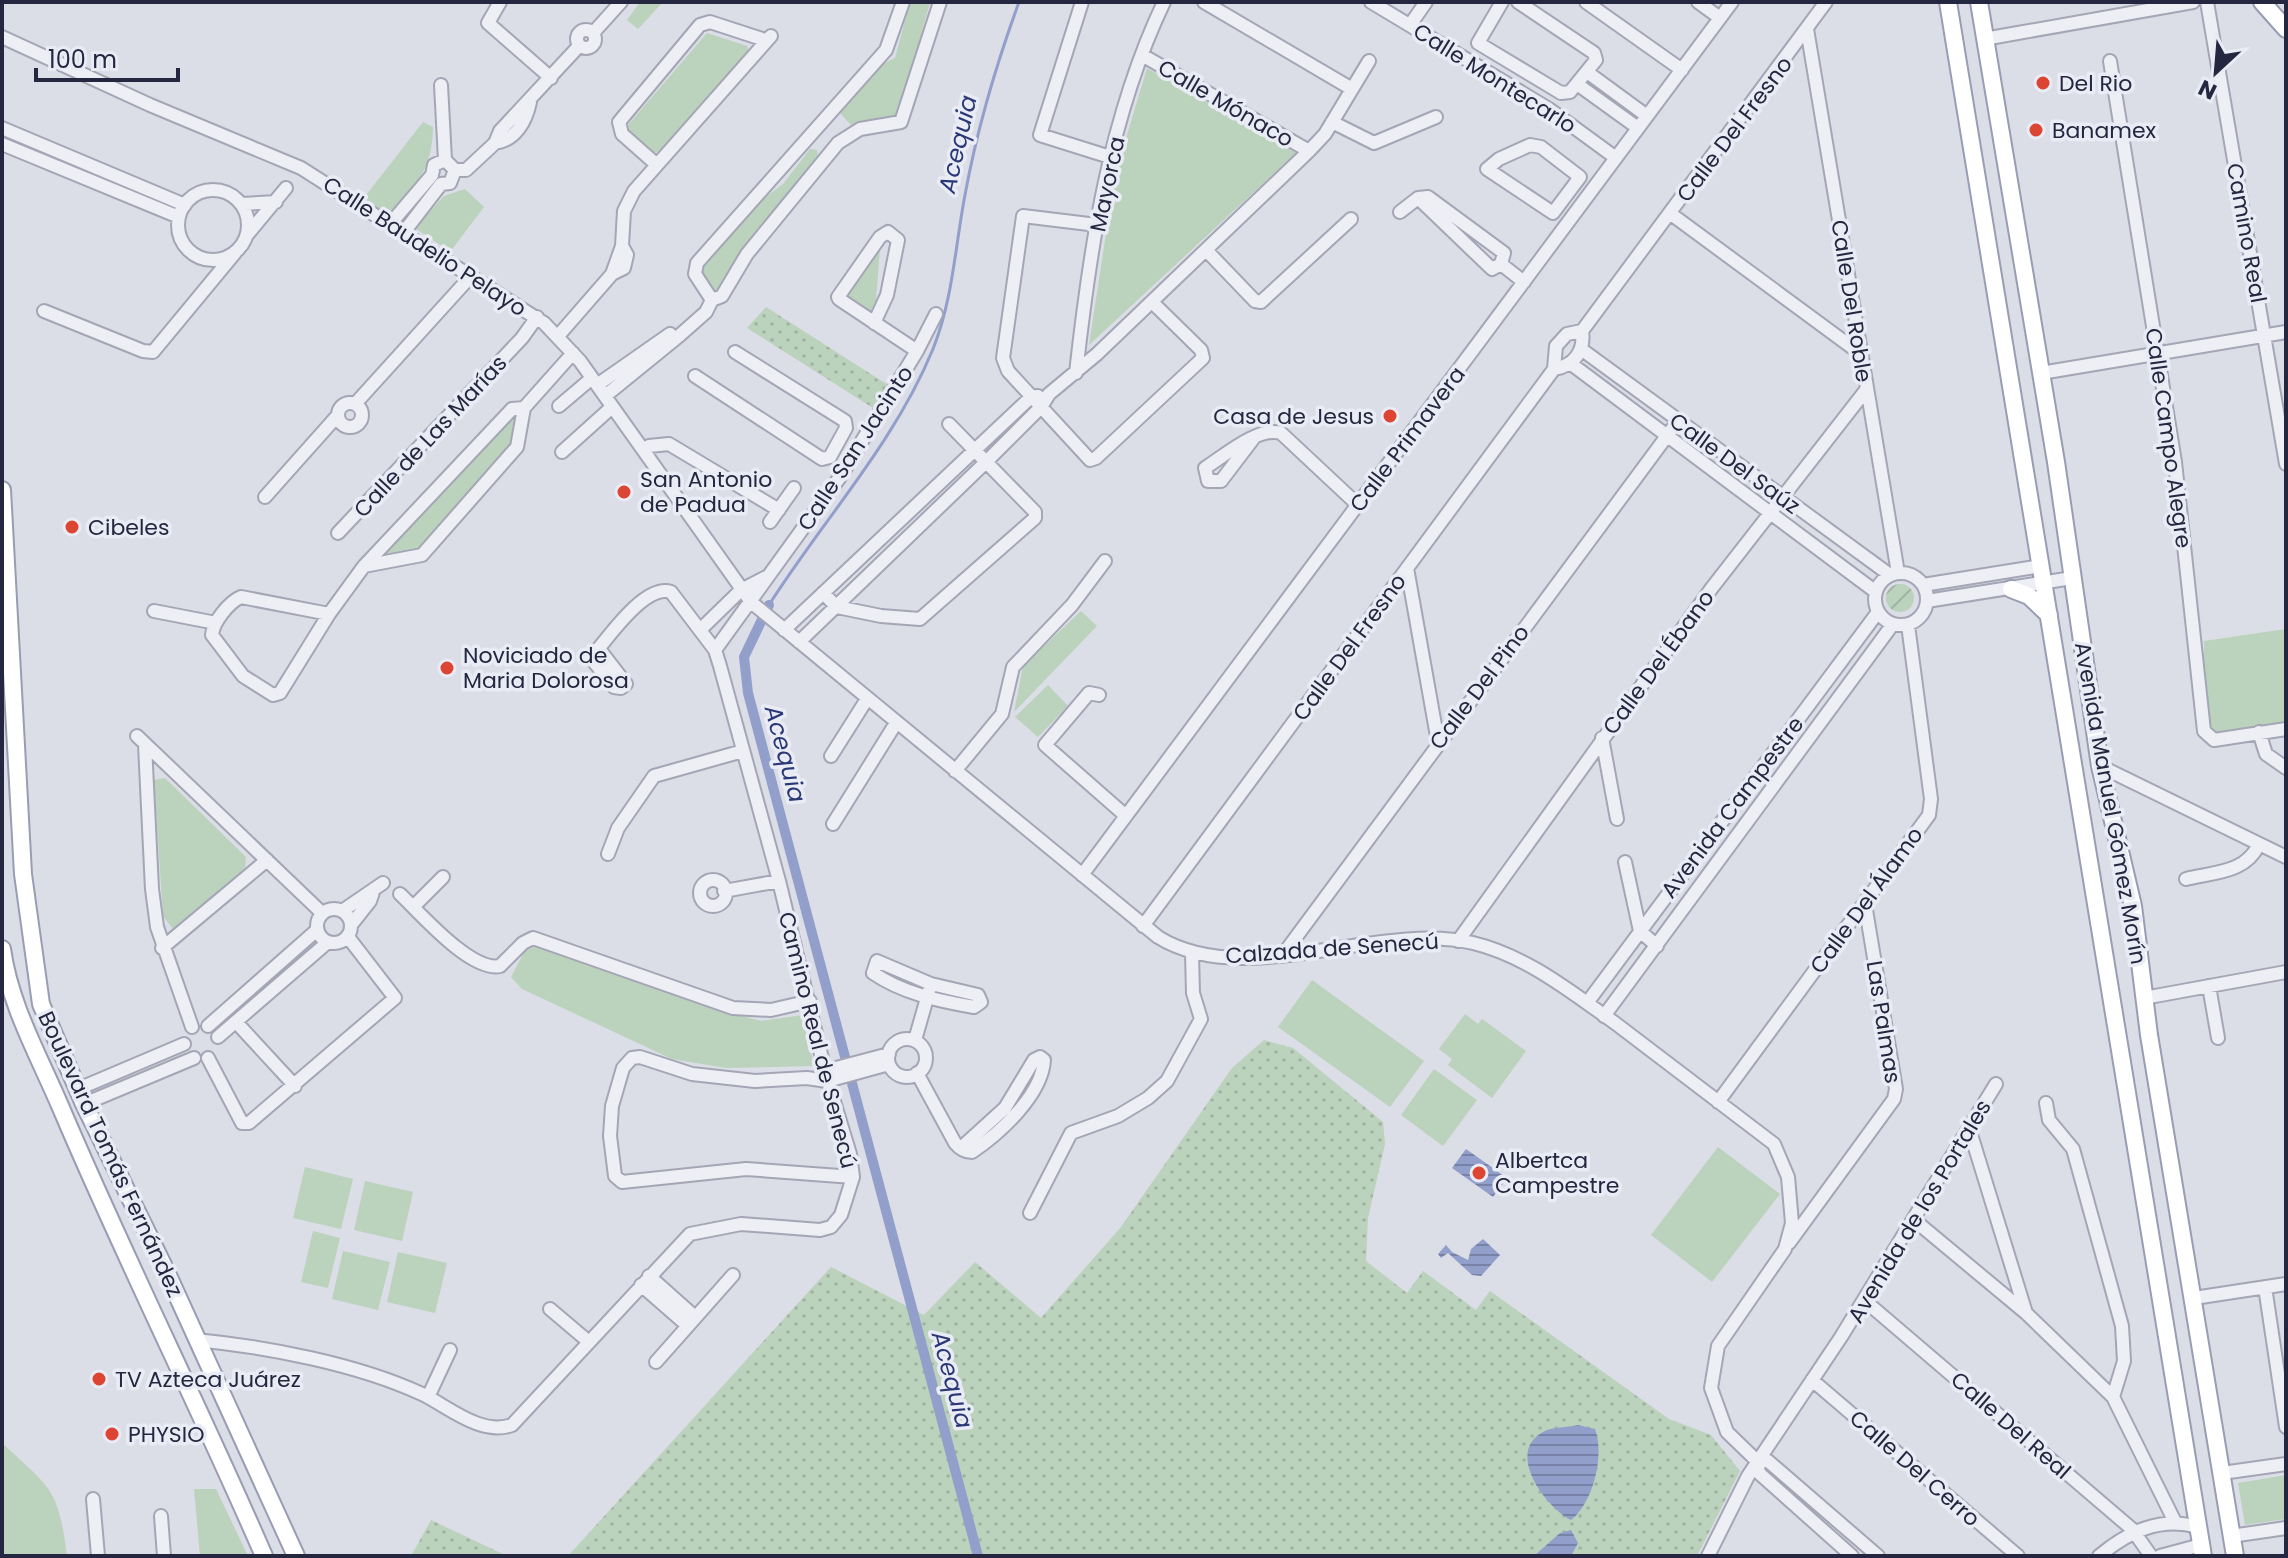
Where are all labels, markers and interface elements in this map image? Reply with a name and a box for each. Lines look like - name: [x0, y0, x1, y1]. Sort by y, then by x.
- street label: Calle Montecarlo: [1407, 16, 1582, 141]
- scale bar: [36, 32, 178, 82]
- north arrow: [2176, 32, 2256, 112]
- text: 100 m: [48, 43, 117, 76]
- street label: Calle Del Fresno: [1669, 50, 1800, 209]
- street label: Calle Mónaco: [1152, 52, 1299, 155]
- place label: Del Rio: [2059, 68, 2132, 99]
- text: N: [2193, 72, 2222, 107]
- marker: Del Rio: [2034, 74, 2052, 92]
- water label: Acequia: [930, 92, 985, 197]
- place label: Banamex: [2052, 115, 2157, 146]
- marker: Banamex: [2027, 121, 2045, 139]
- street label: Mayorca: [1082, 134, 1133, 235]
- street label: Camino Real: [2219, 161, 2274, 305]
- street label: Calle Baudelio Pelayo: [317, 169, 533, 324]
- street label: Calle Del Roble: [1823, 218, 1880, 385]
- street label: Calle Campo Alegre: [2138, 326, 2199, 550]
- street label: Calle de Las Marías: [347, 348, 514, 524]
- street label: Calle San Jacinto: [790, 360, 921, 537]
- street label: Calle Primavera: [1342, 360, 1472, 519]
- place label: Casa de Jesus: [1213, 401, 1374, 432]
- street label: Calle Del Saúz: [1663, 405, 1806, 521]
- marker: Casa de Jesus: [1381, 407, 1399, 425]
- place label: San Antonio de Padua: [640, 464, 772, 520]
- marker: San Antonio de Padua: [615, 483, 633, 501]
- place label: Cibeles: [88, 512, 169, 543]
- marker: Cibeles: [63, 518, 81, 536]
- street label: Calle Del Fresno: [1285, 567, 1413, 727]
- street label: Calle Del Ébano: [1595, 584, 1721, 741]
- street label: Calle Del Pino: [1422, 618, 1537, 756]
- street label: Avenida Manuel Gómez Morín: [2067, 639, 2154, 967]
- place label: Noviciado de Maria Dolorosa: [463, 640, 629, 696]
- marker: Noviciado de Maria Dolorosa: [438, 659, 456, 677]
- water label: Acequia: [756, 701, 814, 806]
- street label: Avenida Campestre: [1654, 710, 1811, 905]
- street label: Calle Del Álamo: [1803, 821, 1930, 980]
- street label: Camino Real de Senecú: [771, 909, 864, 1172]
- street label: Calzada de Senecú: [1224, 926, 1440, 971]
- street label: Las Palmas: [1859, 959, 1908, 1086]
- street label: Boulevard Tomás Fernández: [31, 1006, 191, 1302]
- street label: Avenida de los Portales: [1840, 1094, 1999, 1329]
- place label: Albertca Campestre: [1495, 1145, 1619, 1201]
- marker: Albertca Campestre: [1470, 1164, 1488, 1182]
- water label: Acequia: [923, 1327, 981, 1432]
- place label: TV Azteca Juárez: [115, 1364, 301, 1395]
- street label: Calle Del Real: [1944, 1364, 2077, 1486]
- marker: TV Azteca Juárez: [90, 1370, 108, 1388]
- street label: Calle Del Cerro: [1843, 1403, 1987, 1534]
- place label: PHYSIO: [128, 1419, 204, 1450]
- marker: PHYSIO: [103, 1425, 121, 1443]

